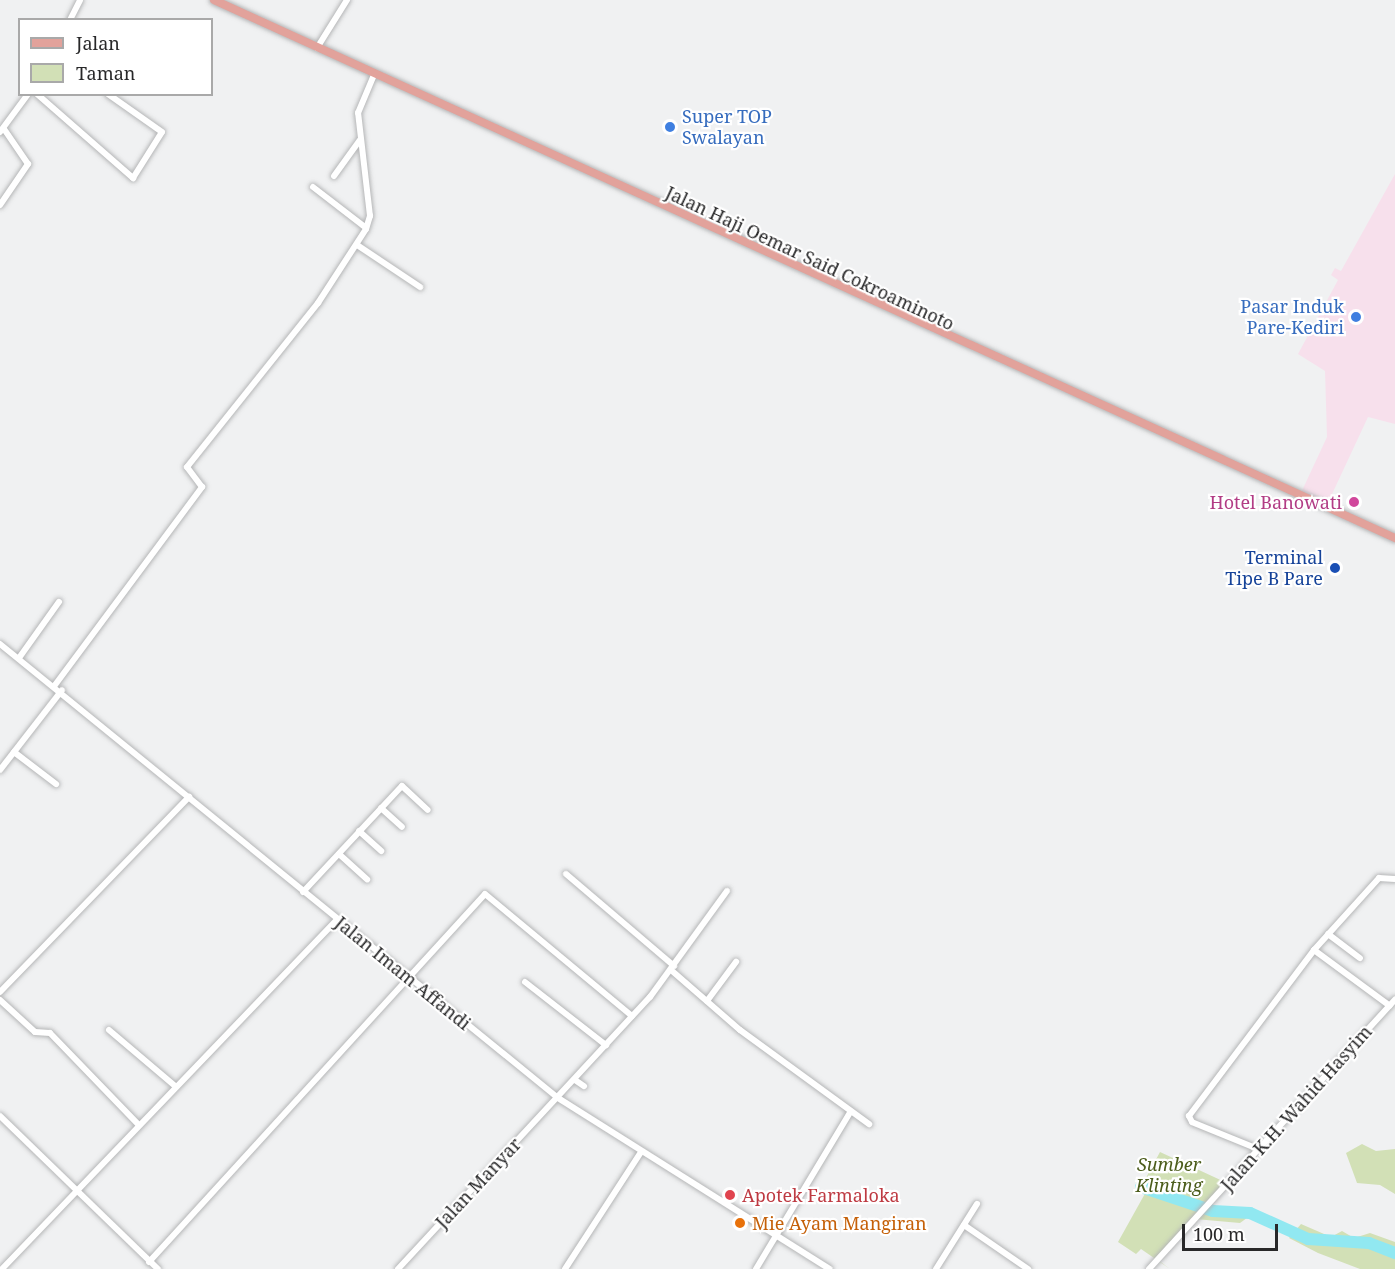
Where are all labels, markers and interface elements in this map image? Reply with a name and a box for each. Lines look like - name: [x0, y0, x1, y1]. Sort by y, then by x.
- legend: [18, 18, 213, 96]
- text: Jalan: [76, 31, 120, 55]
- text: Taman: [76, 61, 135, 85]
- place label: Super TOP Swalayan: [682, 106, 772, 148]
- marker: Super TOP Swalayan: [663, 120, 677, 134]
- street label: Jalan Haji Oemar Said Cokroaminoto: [662, 181, 958, 335]
- place label: Pasar Induk Pare-Kediri: [1240, 296, 1344, 338]
- marker: Pasar Induk Pare-Kediri: [1349, 310, 1363, 324]
- place label: Hotel Banowati: [1209, 491, 1342, 513]
- marker: Hotel Banowati: [1347, 495, 1361, 509]
- place label: Terminal Tipe B Pare: [1225, 547, 1323, 590]
- marker: Terminal Tipe B Pare: [1328, 561, 1342, 575]
- street label: Jalan Imam Affandi: [331, 912, 475, 1034]
- street label: Jalan K.H. Wahid Hasyim: [1216, 1021, 1376, 1195]
- street label: Jalan Manyar: [431, 1133, 525, 1233]
- park label: Sumber Klinting: [1135, 1154, 1203, 1196]
- place label: Apotek Farmaloka: [742, 1184, 900, 1206]
- marker: Apotek Farmaloka: [723, 1188, 737, 1202]
- place label: Mie Ayam Mangiran: [752, 1212, 927, 1234]
- scale bar: [1185, 1212, 1281, 1250]
- marker: Mie Ayam Mangiran: [733, 1216, 747, 1230]
- text: 100 m: [1193, 1222, 1245, 1246]

